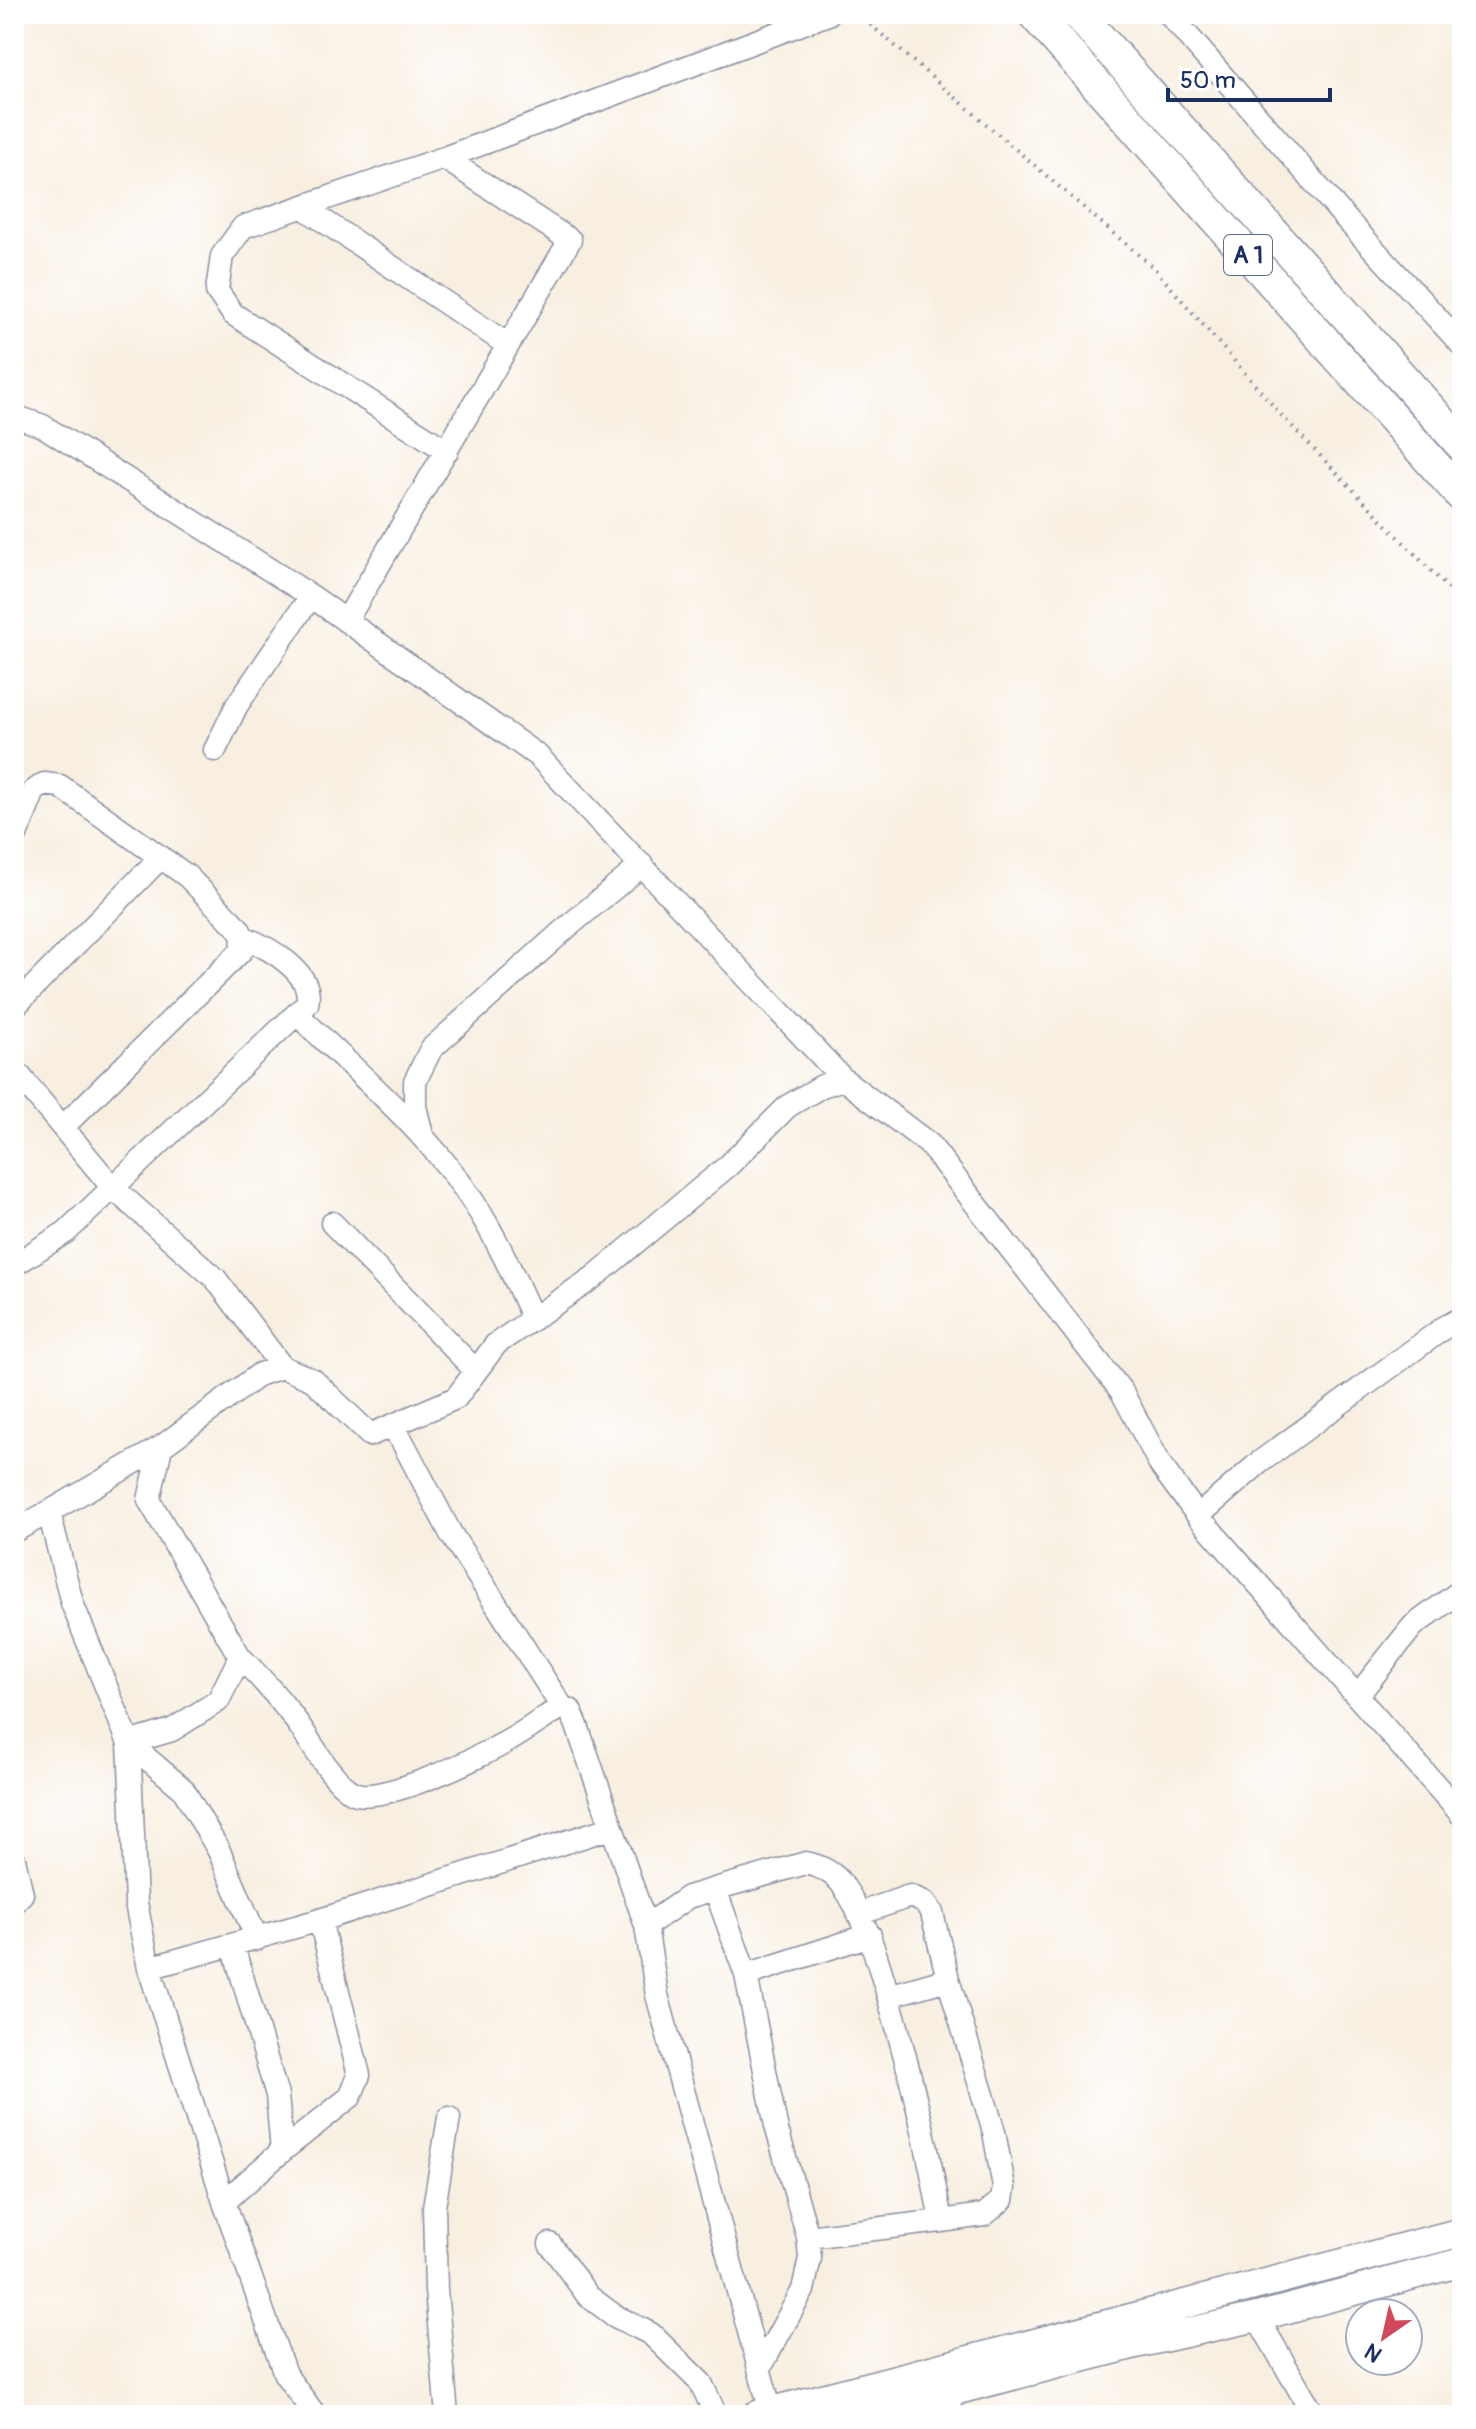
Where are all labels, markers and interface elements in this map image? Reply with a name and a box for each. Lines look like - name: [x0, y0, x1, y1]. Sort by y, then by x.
- scale bar: [1168, 52, 1330, 102]
- text: 50 m: [1180, 66, 1236, 95]
- road number: A 1: [1224, 235, 1272, 275]
- north arrow: [1344, 2297, 1424, 2377]
- text: N: [1359, 2337, 1387, 2369]

